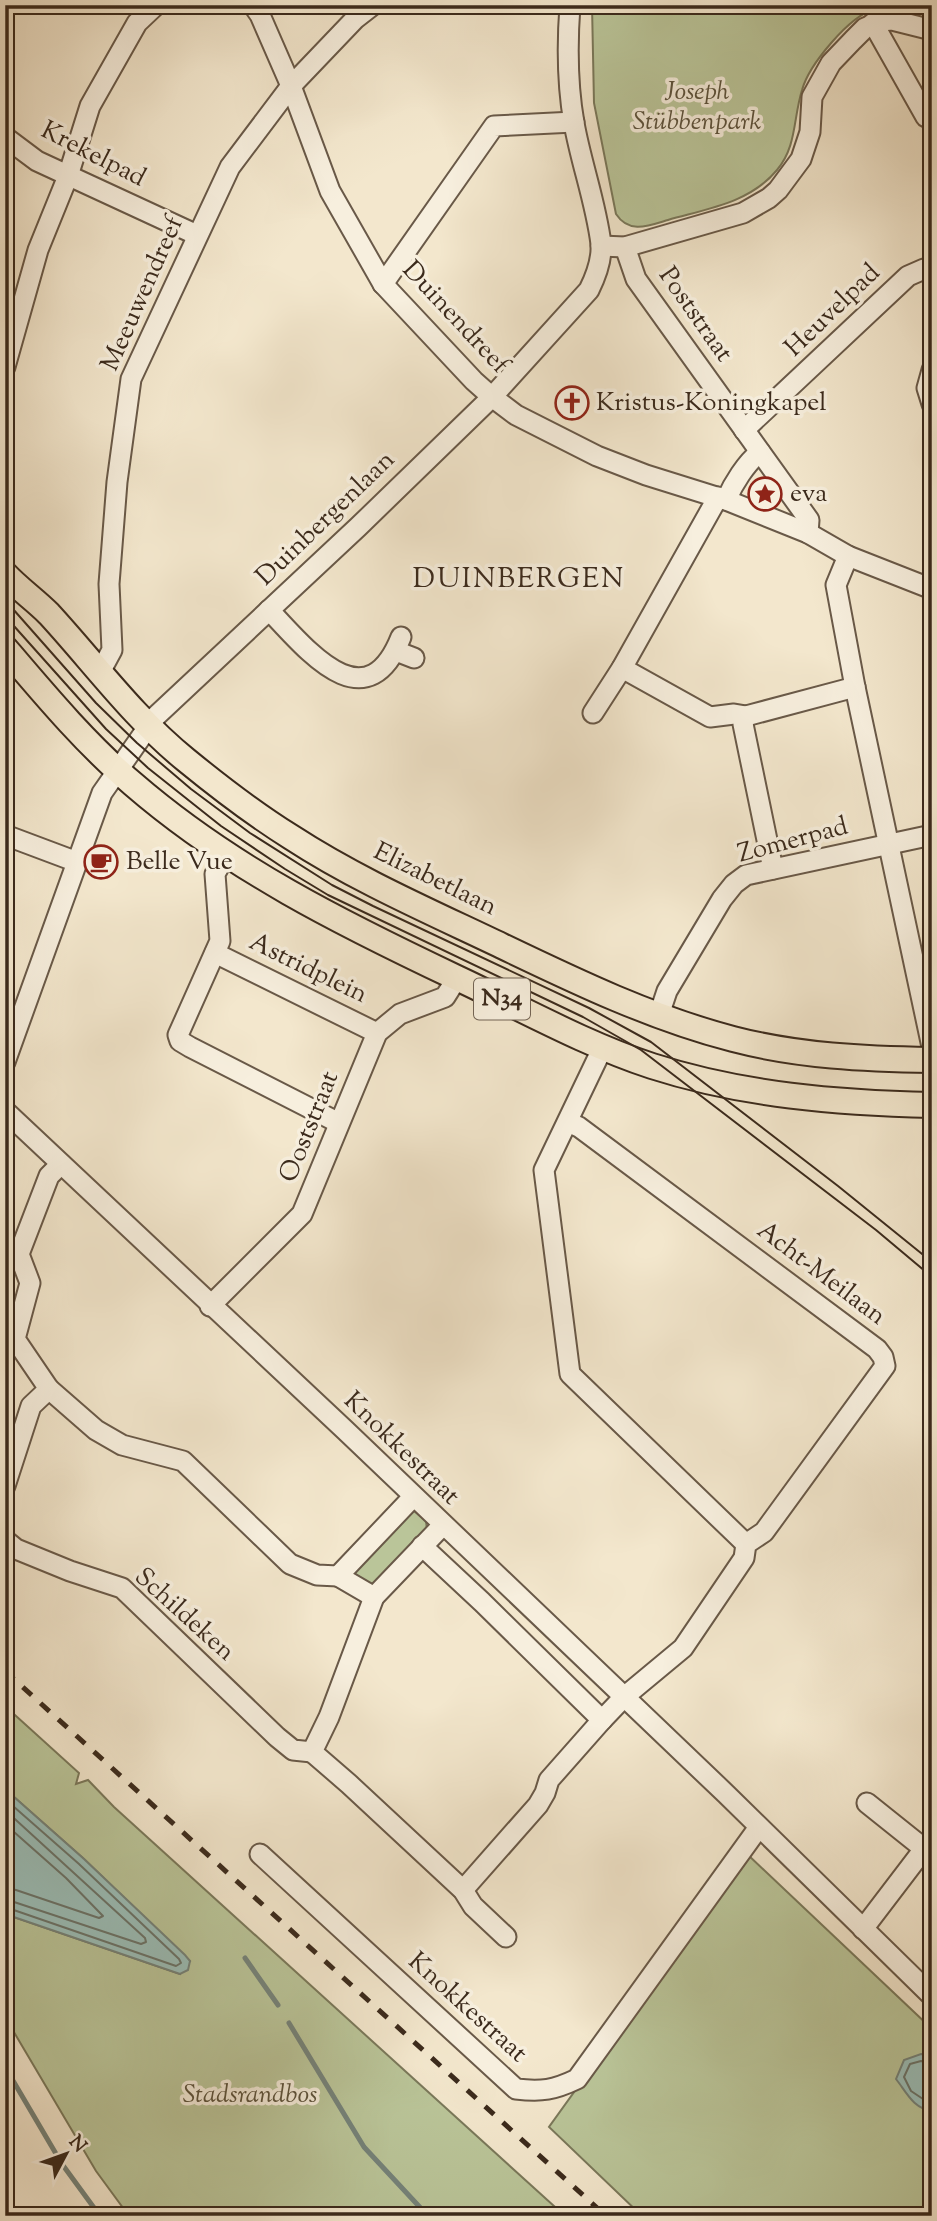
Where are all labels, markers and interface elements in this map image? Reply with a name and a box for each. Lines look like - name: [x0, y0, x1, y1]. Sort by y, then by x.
- park label: Joseph Stübbenpark: [633, 74, 761, 141]
- street label: Krekelpad: [34, 113, 152, 197]
- street label: Meeuwendreef: [92, 210, 194, 377]
- street label: Duinendreef: [393, 253, 518, 384]
- street label: Heuvelpad: [777, 256, 889, 366]
- street label: Poststraat: [649, 260, 741, 370]
- church icon: Kristus-Koningkapel: [553, 384, 591, 422]
- place label: Kristus-Koningkapel: [596, 385, 827, 422]
- street label: Duinbergenlaan: [248, 443, 404, 595]
- place icon: eva: [746, 475, 784, 513]
- place label: eva: [790, 476, 827, 513]
- district label: DUINBERGEN: [413, 560, 625, 600]
- street label: Zomerpad: [734, 808, 853, 873]
- street label: Elizabetlaan: [367, 834, 503, 926]
- cafe icon: Belle Vue: [82, 843, 120, 881]
- place label: Belle Vue: [126, 844, 233, 881]
- street label: Astridplein: [242, 924, 374, 1014]
- road number: N34: [474, 979, 530, 1020]
- street label: Ooststraat: [271, 1066, 349, 1188]
- street label: Acht-Meilaan: [749, 1213, 893, 1335]
- street label: Knokkestraat: [334, 1384, 468, 1514]
- street label: Schildeken: [125, 1560, 243, 1670]
- street label: Knokkestraat: [399, 1944, 535, 2072]
- park label: Stadsrandbos: [183, 2077, 317, 2114]
- north arrow: [32, 2120, 102, 2190]
- text: N: [62, 2130, 92, 2159]

